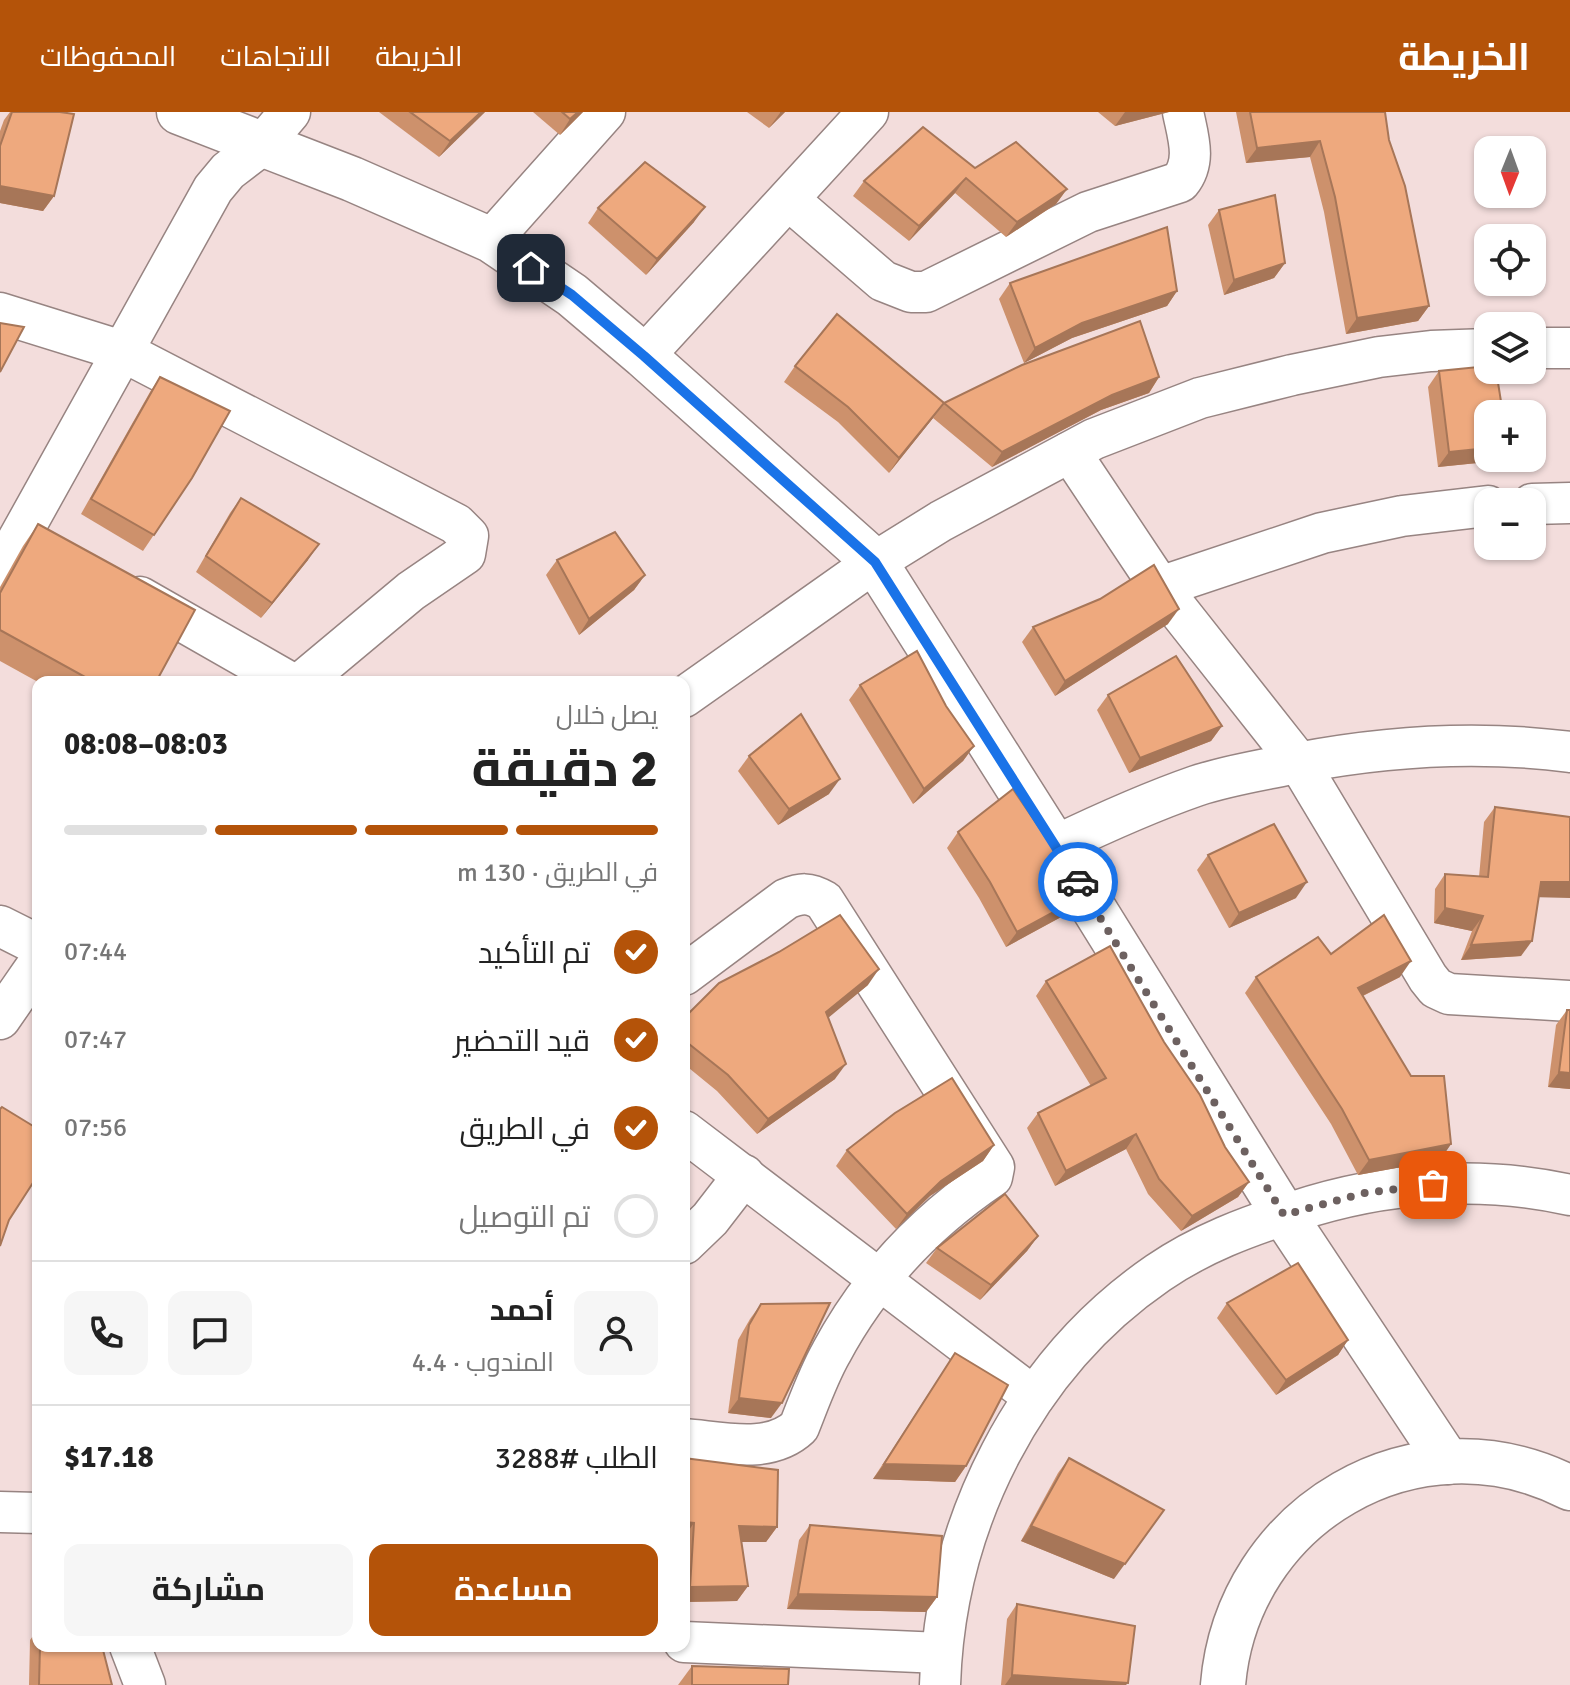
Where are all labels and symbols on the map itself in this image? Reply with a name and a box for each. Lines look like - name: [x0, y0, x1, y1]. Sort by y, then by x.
- north arrow: [1474, 136, 1546, 208]
- pin: [497, 234, 565, 302]
- courier: [1038, 842, 1118, 922]
- pin: [1399, 1151, 1467, 1219]

